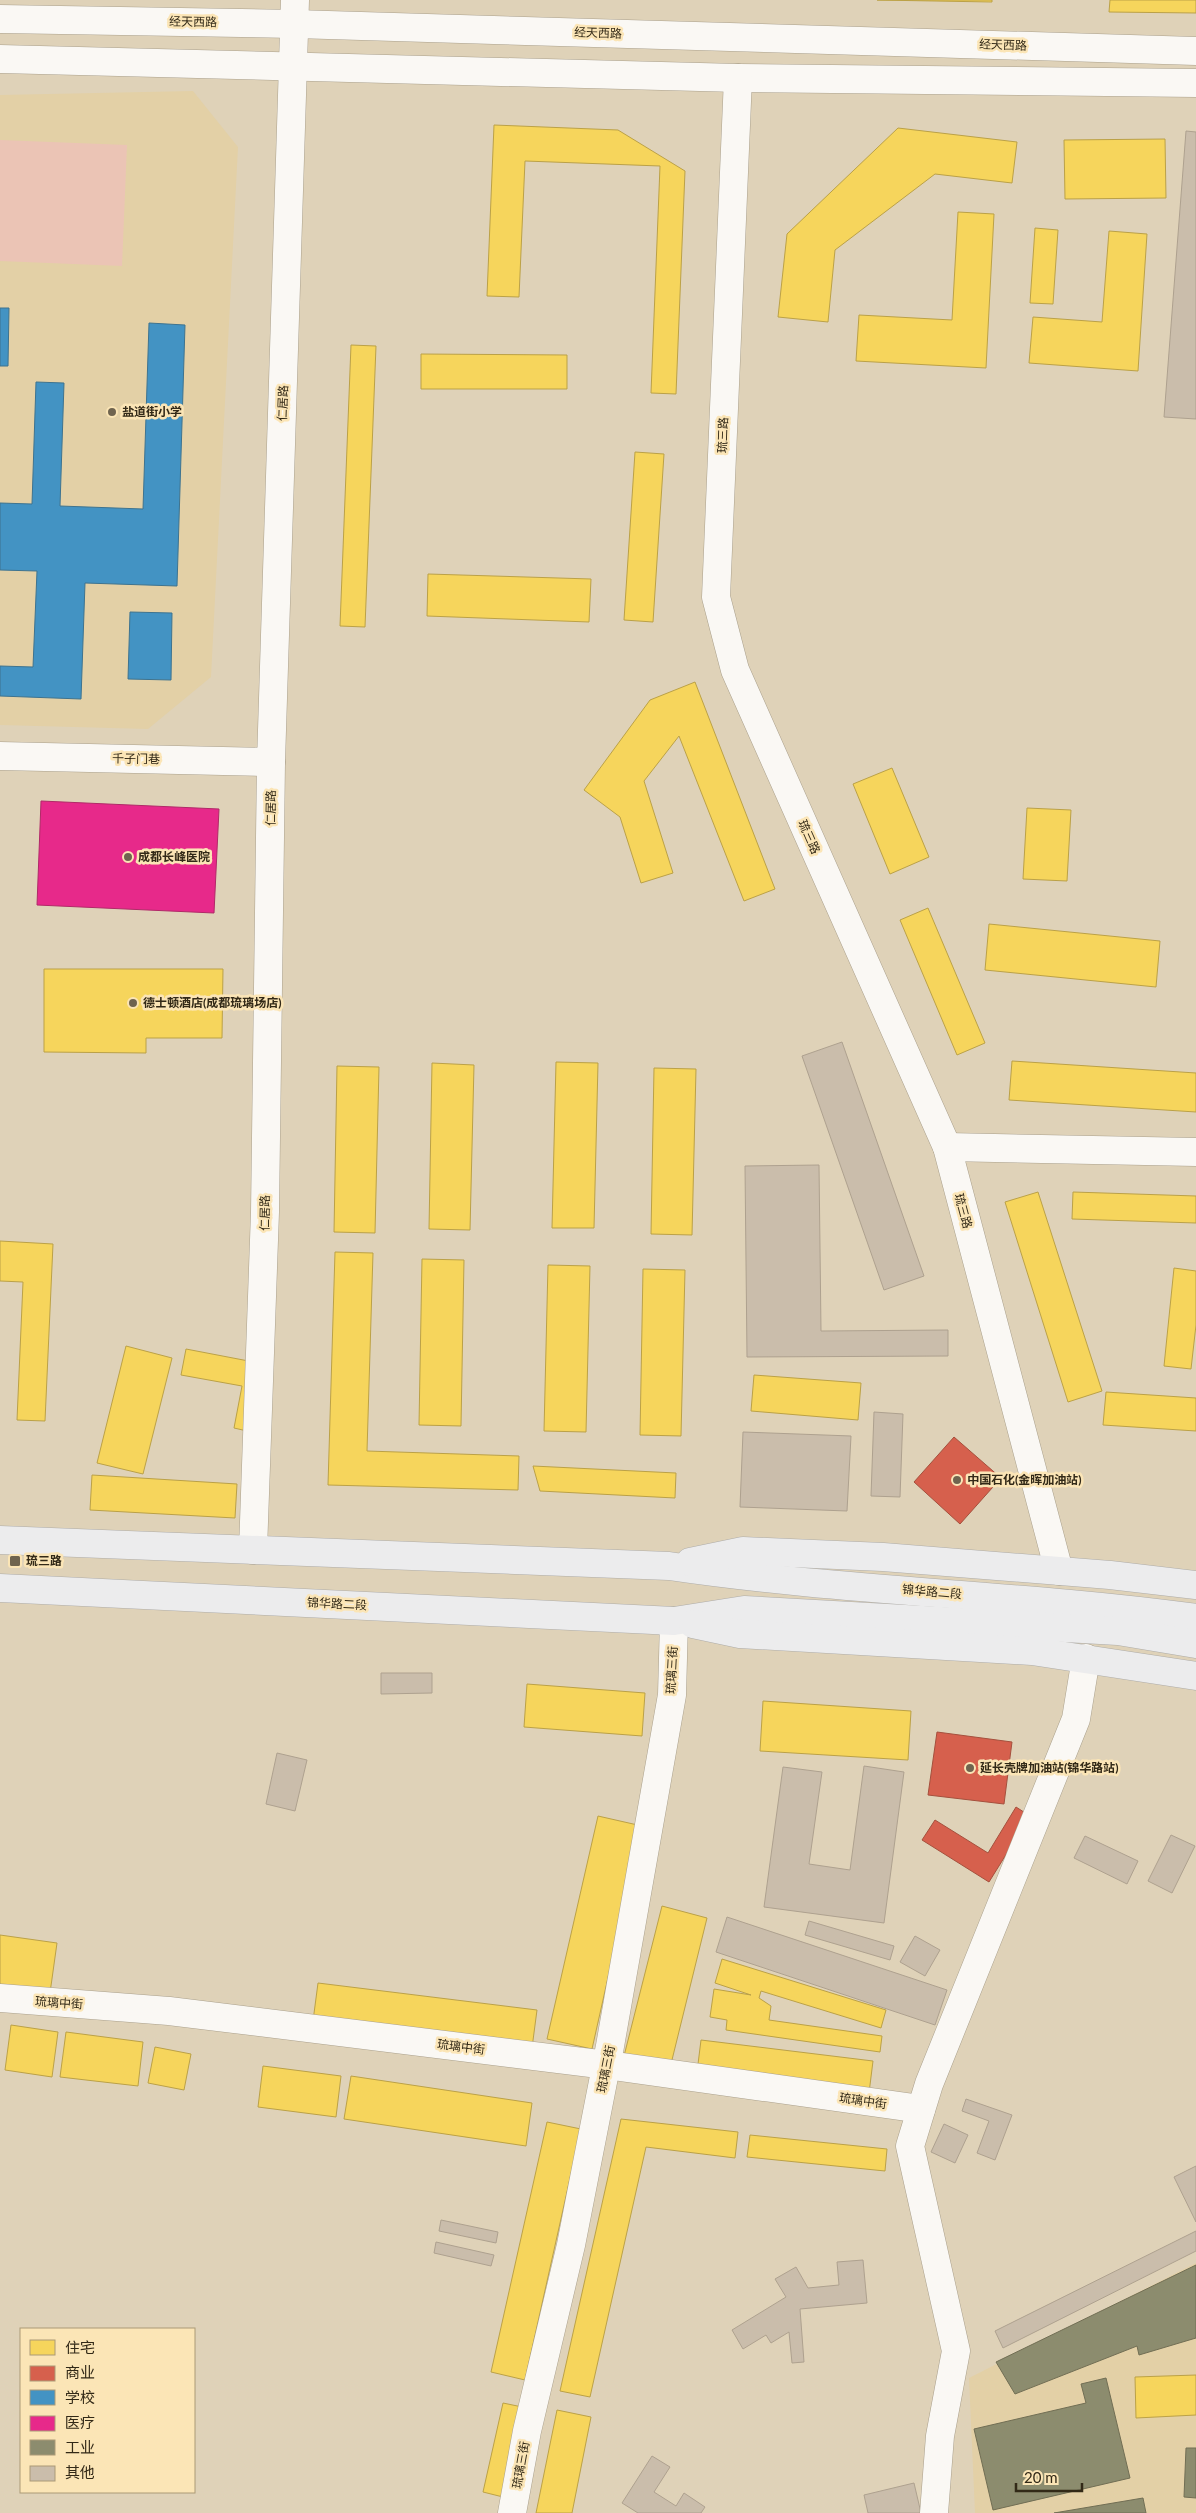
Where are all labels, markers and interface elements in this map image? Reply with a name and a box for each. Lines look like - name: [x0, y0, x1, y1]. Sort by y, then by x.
- street label: 经天西路: [169, 14, 217, 29]
- street label: 经天西路: [574, 24, 622, 41]
- street label: 经天西路: [979, 36, 1027, 53]
- street label: 仁居路: [274, 385, 291, 421]
- place label: 盐道街小学: [122, 404, 182, 419]
- marker: 盐道街小学: [106, 406, 118, 418]
- street label: 琉三路: [714, 417, 731, 453]
- street label: 千子门巷: [112, 751, 160, 766]
- street label: 仁居路: [263, 790, 278, 826]
- street label: 琉三路: [795, 817, 824, 856]
- place label: 成都长峰医院: [138, 849, 210, 864]
- marker: 成都长峰医院: [122, 851, 134, 863]
- place label: 德士顿酒店(成都琉璃场店): [143, 995, 282, 1010]
- marker: 德士顿酒店(成都琉璃场店): [127, 997, 139, 1009]
- street label: 琉三路: [952, 1192, 975, 1230]
- street label: 仁居路: [257, 1195, 272, 1231]
- place label: 中国石化(金晖加油站): [967, 1472, 1082, 1487]
- marker: 中国石化(金晖加油站): [951, 1474, 963, 1486]
- place label: 琉三路: [26, 1553, 62, 1568]
- marker: 琉三路: [8, 1554, 22, 1568]
- street label: 锦华路二段: [901, 1581, 963, 1602]
- street label: 锦华路二段: [307, 1594, 367, 1613]
- street label: 琉璃三街: [663, 1646, 680, 1694]
- place label: 延长壳牌加油站(锦华路站): [980, 1760, 1119, 1775]
- marker: 延长壳牌加油站(锦华路站): [964, 1762, 976, 1774]
- street label: 琉璃中街: [35, 1993, 84, 2012]
- street label: 琉璃中街: [436, 2036, 486, 2057]
- street label: 琉璃三街: [594, 2044, 617, 2094]
- street label: 琉璃中街: [838, 2090, 888, 2111]
- legend: [20, 2328, 195, 2493]
- text: 住宅: [65, 2338, 95, 2356]
- text: 商业: [65, 2363, 95, 2381]
- text: 学校: [65, 2388, 95, 2406]
- text: 医疗: [65, 2413, 95, 2431]
- text: 工业: [65, 2438, 95, 2456]
- street label: 琉璃三街: [509, 2440, 532, 2490]
- scale bar: [1016, 2460, 1082, 2492]
- text: 其他: [65, 2463, 95, 2481]
- text: 20 m: [1024, 2468, 1058, 2486]

